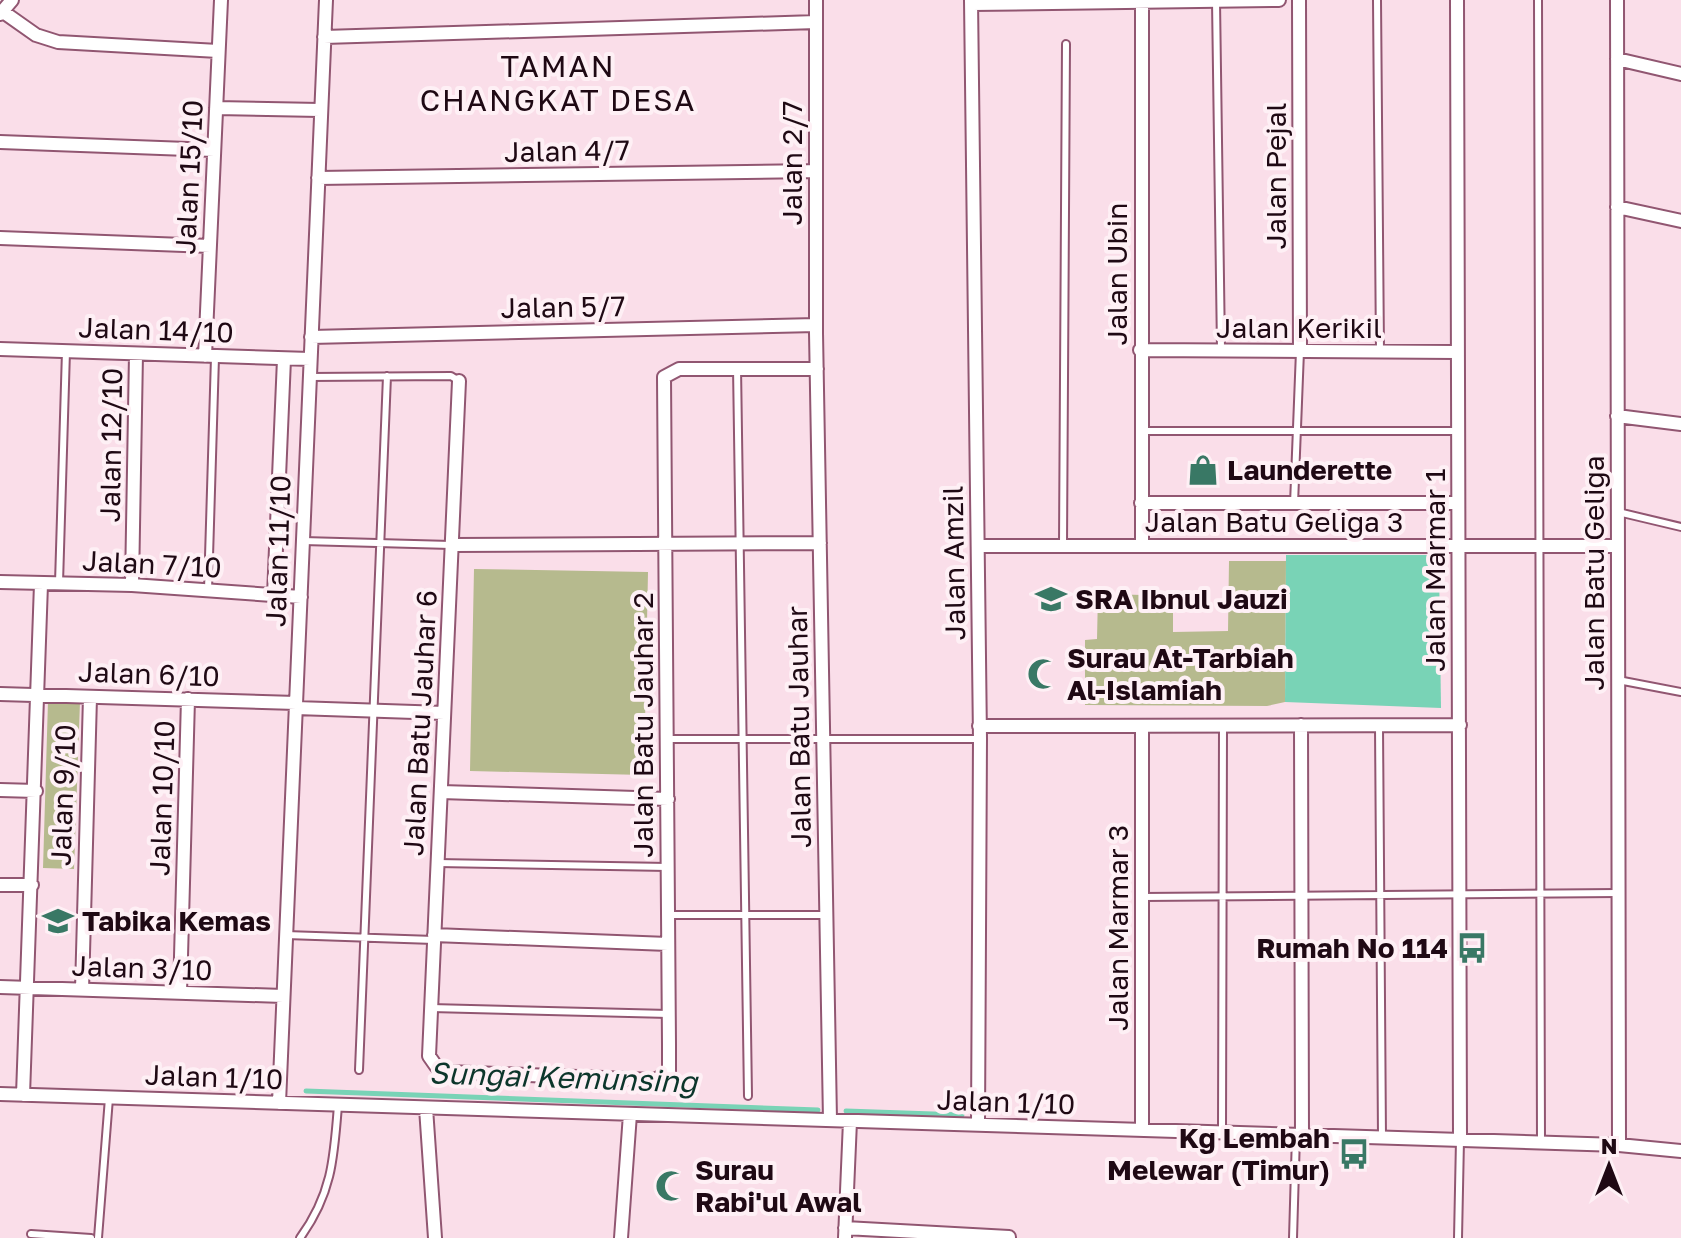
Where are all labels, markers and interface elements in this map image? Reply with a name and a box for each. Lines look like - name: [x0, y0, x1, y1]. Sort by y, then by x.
- district label: TAMAN CHANGKAT DESA: [420, 48, 696, 118]
- street label: Jalan 15/10: [168, 99, 209, 255]
- street label: Jalan 2/7: [775, 101, 808, 225]
- street label: Jalan Pejal: [1259, 103, 1292, 249]
- street label: Jalan 4/7: [504, 133, 630, 168]
- street label: Jalan Ubin: [1100, 203, 1133, 345]
- street label: Jalan 5/7: [500, 289, 626, 324]
- street label: Jalan 14/10: [78, 310, 234, 349]
- street label: Jalan Kerikil: [1216, 311, 1382, 344]
- street label: Jalan 12/10: [93, 367, 128, 523]
- shop icon: Launderette: [1186, 453, 1220, 487]
- place label: Launderette: [1227, 453, 1392, 486]
- street label: Jalan Batu Geliga: [1577, 455, 1610, 691]
- street label: Jalan Marmar 1: [1418, 468, 1451, 672]
- street label: Jalan 11/10: [258, 474, 297, 627]
- street label: Jalan Amzil: [936, 485, 971, 641]
- street label: Jalan Batu Geliga 3: [1145, 505, 1403, 538]
- street label: Jalan 7/10: [81, 543, 223, 584]
- school or university icon: SRA Ibnul Jauzi: [1034, 582, 1068, 616]
- place label: SRA Ibnul Jauzi: [1075, 582, 1288, 615]
- street label: Jalan Batu Jauhar 6: [396, 589, 443, 857]
- street label: Jalan Batu Jauhar 2: [626, 592, 659, 858]
- street label: Jalan Batu Jauhar: [780, 606, 817, 848]
- place label: Surau At-Tarbiah Al-Islamiah: [1067, 641, 1294, 706]
- street label: Jalan 6/10: [78, 655, 220, 692]
- mosque icon: Surau At-Tarbiah Al-Islamiah: [1026, 657, 1060, 691]
- street label: Jalan 10/10: [142, 720, 181, 876]
- street label: Jalan 9/10: [44, 724, 81, 866]
- street label: Jalan Marmar 3: [1101, 825, 1134, 1031]
- school or university icon: Tabika Kemas: [41, 904, 75, 938]
- place label: Tabika Kemas: [82, 904, 271, 937]
- place label: Rumah No 114: [1256, 931, 1448, 964]
- bus stop icon: Rumah No 114: [1455, 931, 1489, 965]
- street label: Jalan 3/10: [71, 949, 213, 986]
- water label: Sungai Kemunsing: [428, 1054, 700, 1100]
- street label: Jalan 1/10: [144, 1058, 284, 1095]
- street label: Jalan 1/10: [936, 1083, 1076, 1120]
- place label: Kg Lembah Melewar (Timur): [1107, 1121, 1330, 1186]
- north arrow: [1569, 1126, 1649, 1206]
- text: N: [1601, 1132, 1617, 1159]
- bus stop icon: Kg Lembah Melewar (Timur): [1337, 1137, 1371, 1171]
- place label: Surau Rabi'ul Awal: [695, 1153, 862, 1218]
- mosque icon: Surau Rabi'ul Awal: [654, 1169, 688, 1203]

